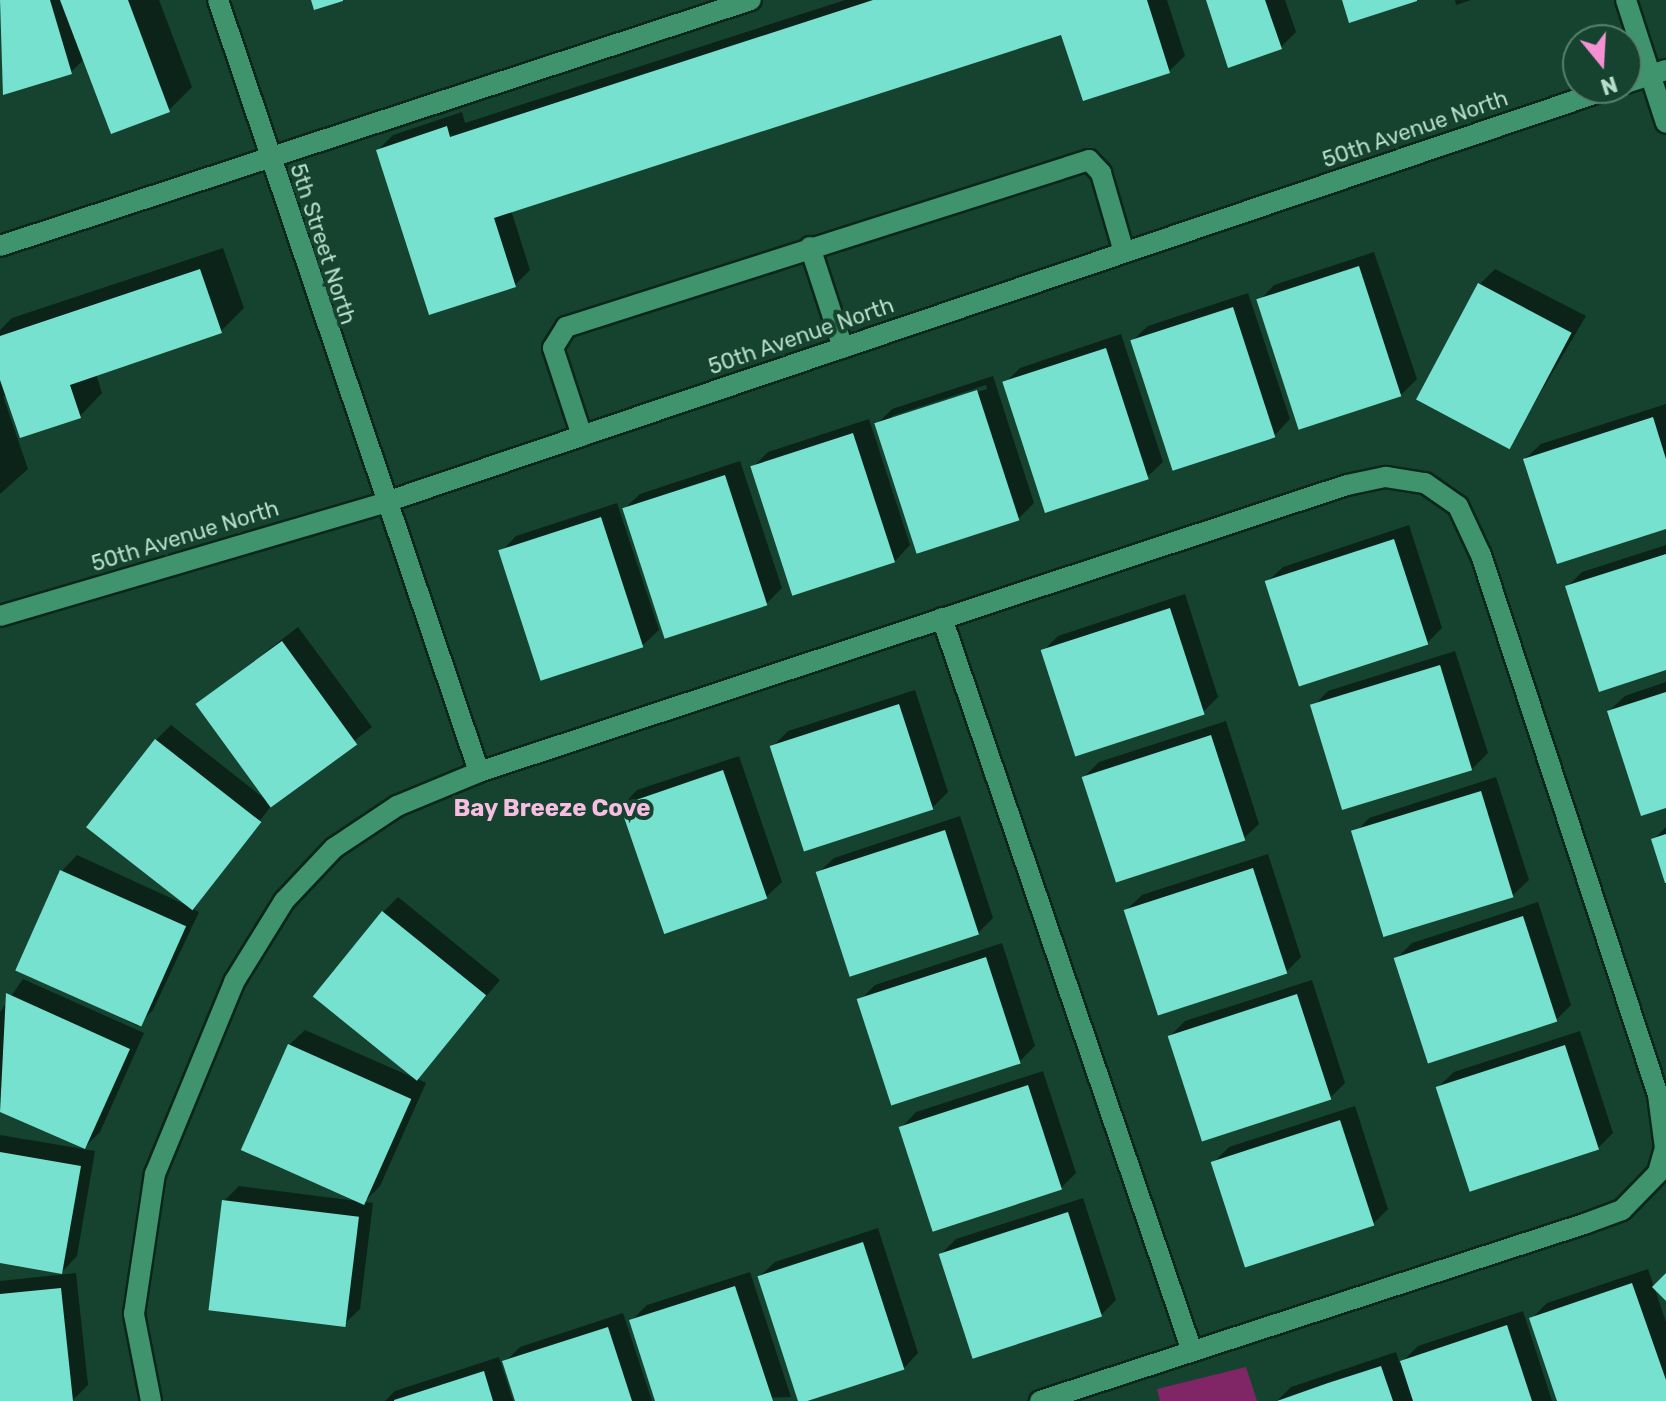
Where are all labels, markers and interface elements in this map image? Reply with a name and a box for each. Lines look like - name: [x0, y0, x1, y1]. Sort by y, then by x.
- north arrow: [1562, 24, 1642, 104]
- text: N: [1597, 70, 1621, 101]
- street label: 50th Avenue North: [1318, 85, 1512, 173]
- street label: 5th Street North: [285, 160, 361, 328]
- street label: 50th Avenue North: [704, 292, 898, 380]
- street label: 50th Avenue North: [88, 495, 282, 577]
- district label: Bay Breeze Cove: [453, 795, 651, 823]

